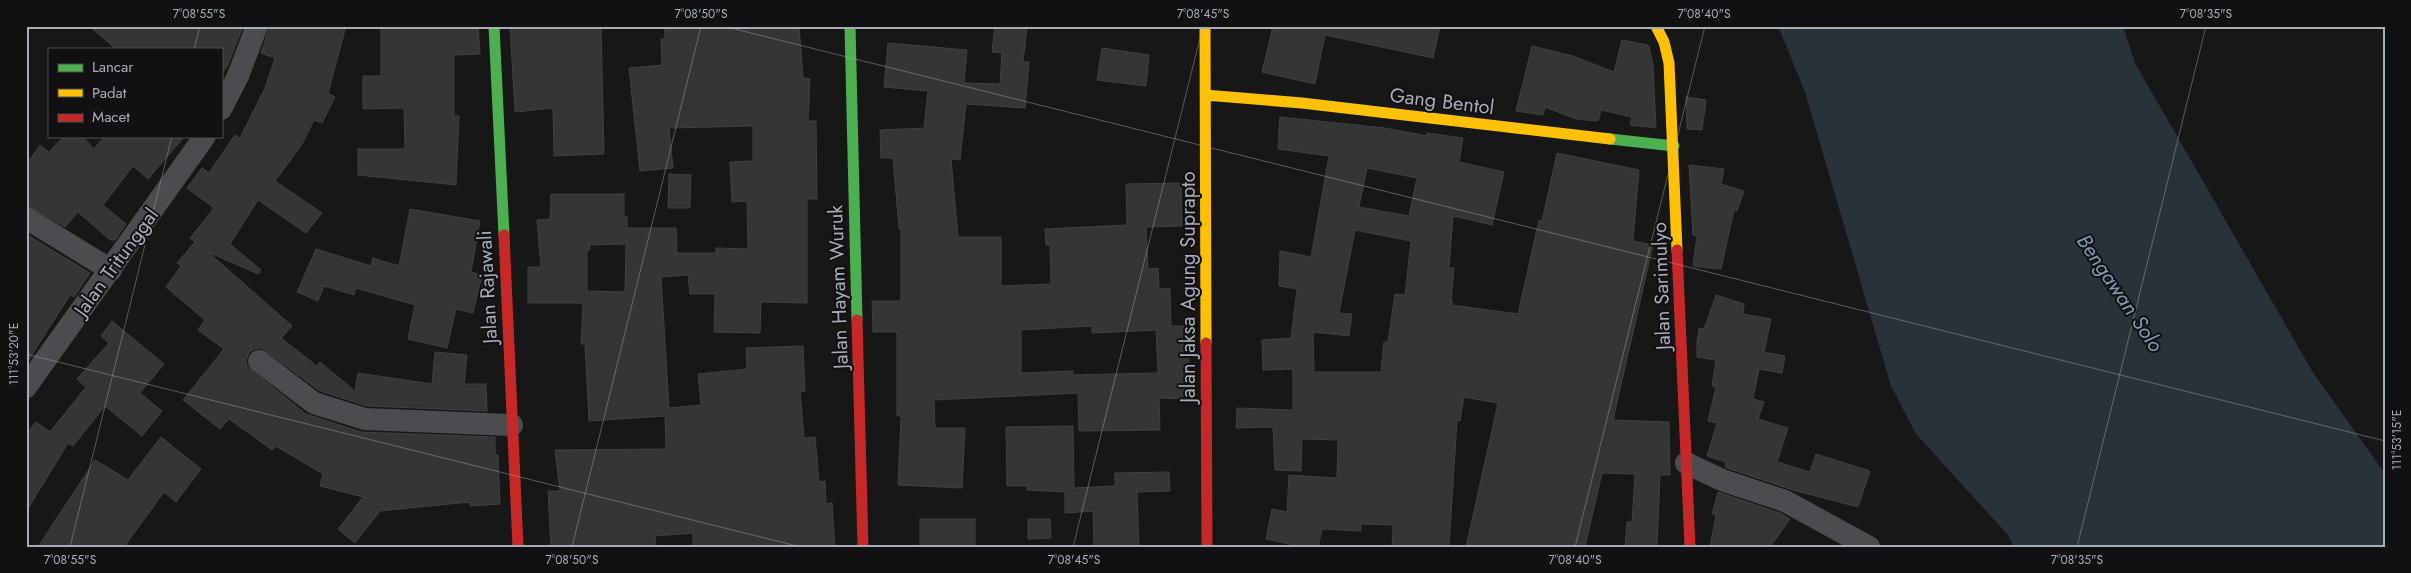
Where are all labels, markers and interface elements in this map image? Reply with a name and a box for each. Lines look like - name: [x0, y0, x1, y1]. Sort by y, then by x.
- text: 7°08'55"S: [173, 5, 226, 23]
- text: 7°08'50"S: [675, 5, 728, 23]
- text: 7°08'45"S: [1177, 5, 1230, 23]
- text: 7°08'40"S: [1677, 5, 1731, 23]
- text: 7°08'35"S: [2180, 5, 2233, 23]
- legend: [48, 48, 222, 138]
- text: Lancar: [92, 56, 134, 78]
- street label: Gang Bentol: [1388, 81, 1496, 122]
- text: Padat: [92, 82, 127, 104]
- text: Macet: [92, 106, 130, 128]
- street label: Jalan Jaksa Agung Suprapto: [1174, 171, 1203, 406]
- street label: Jalan Tritunggal: [65, 202, 166, 325]
- street label: Jalan Hayam Wuruk: [821, 204, 856, 372]
- street label: Jalan Sarimulyo: [1645, 221, 1678, 353]
- water label: Bengawan Solo: [2069, 228, 2171, 358]
- street label: Jalan Rajawali: [470, 230, 505, 347]
- text: 111°53'20"E: [5, 323, 23, 385]
- text: 111°53'15"E: [2388, 410, 2406, 470]
- text: 7°08'55"S: [44, 551, 97, 569]
- text: 7°08'50"S: [546, 551, 599, 569]
- text: 7°08'45"S: [1048, 551, 1101, 569]
- text: 7°08'40"S: [1548, 551, 1602, 569]
- text: 7°08'35"S: [2051, 551, 2104, 569]

